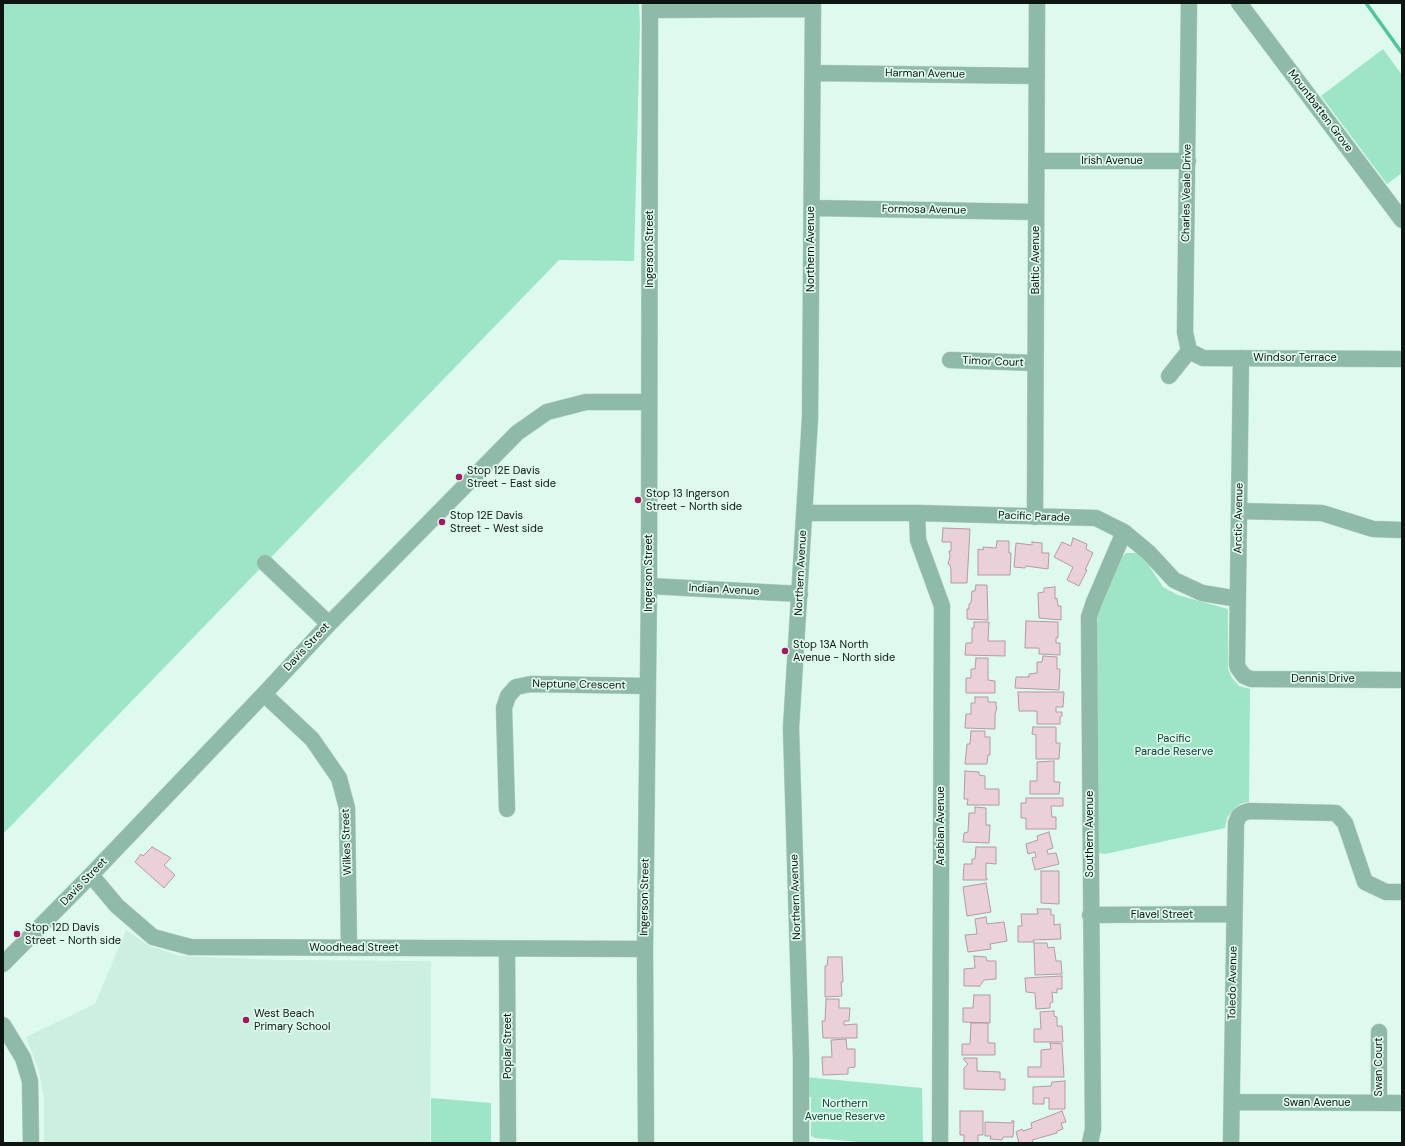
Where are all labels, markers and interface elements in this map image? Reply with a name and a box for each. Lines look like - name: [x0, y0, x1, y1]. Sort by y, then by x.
- street label: Harman Avenue: [885, 67, 965, 81]
- street label: Mountbatten Grove: [1285, 67, 1355, 155]
- street label: Charles Veale Drive: [1180, 144, 1194, 242]
- street label: Irish Avenue: [1081, 154, 1143, 168]
- street label: Formosa Avenue: [882, 203, 966, 217]
- street label: Northern Avenue: [804, 206, 818, 292]
- street label: Ingerson Street: [643, 210, 657, 288]
- street label: Baltic Avenue: [1029, 226, 1043, 294]
- street label: Windsor Terrace: [1253, 351, 1337, 365]
- street label: Timor Court: [962, 354, 1024, 370]
- place label: Stop 12E Davis Street - East side: [467, 464, 556, 490]
- marker: Stop 12E Davis Street - East side: [454, 472, 464, 482]
- street label: Arctic Avenue: [1232, 482, 1246, 554]
- place label: Stop 13 Ingerson Street - North side: [646, 487, 742, 513]
- marker: Stop 13 Ingerson Street - North side: [633, 495, 643, 505]
- place label: Stop 12E Davis Street - West side: [450, 509, 543, 535]
- street label: Pacific Parade: [998, 509, 1070, 525]
- marker: Stop 12E Davis Street - West side: [437, 517, 447, 527]
- street label: Northern Avenue: [792, 530, 810, 616]
- street label: Ingerson Street: [642, 534, 656, 612]
- street label: Indian Avenue: [688, 582, 760, 598]
- street label: Davis Street: [281, 620, 333, 674]
- place label: Stop 13A North Avenue - North side: [793, 638, 895, 664]
- marker: Stop 13A North Avenue - North side: [780, 646, 790, 656]
- street label: Dennis Drive: [1291, 672, 1355, 686]
- street label: Neptune Crescent: [532, 678, 626, 692]
- park label: Pacific Parade Reserve: [1135, 732, 1213, 758]
- street label: Arabian Avenue: [934, 786, 948, 866]
- street label: Southern Avenue: [1083, 791, 1097, 877]
- street label: Wilkes Street: [339, 808, 355, 876]
- street label: Northern Avenue: [788, 854, 804, 940]
- street label: Davis Street: [58, 855, 110, 909]
- street label: Ingerson Street: [638, 858, 652, 936]
- street label: Flavel Street: [1131, 908, 1193, 922]
- place label: Stop 12D Davis Street - North side: [25, 921, 121, 947]
- marker: Stop 12D Davis Street - North side: [12, 929, 22, 939]
- street label: Woodhead Street: [309, 941, 399, 955]
- street label: Toledo Avenue: [1226, 946, 1240, 1020]
- place label: West Beach Primary School: [254, 1007, 330, 1033]
- street label: Poplar Street: [501, 1013, 515, 1079]
- marker: West Beach Primary School: [241, 1015, 251, 1025]
- street label: Swan Court: [1372, 1038, 1386, 1096]
- street label: Swan Avenue: [1283, 1096, 1351, 1110]
- park label: Northern Avenue Reserve: [805, 1097, 885, 1123]

